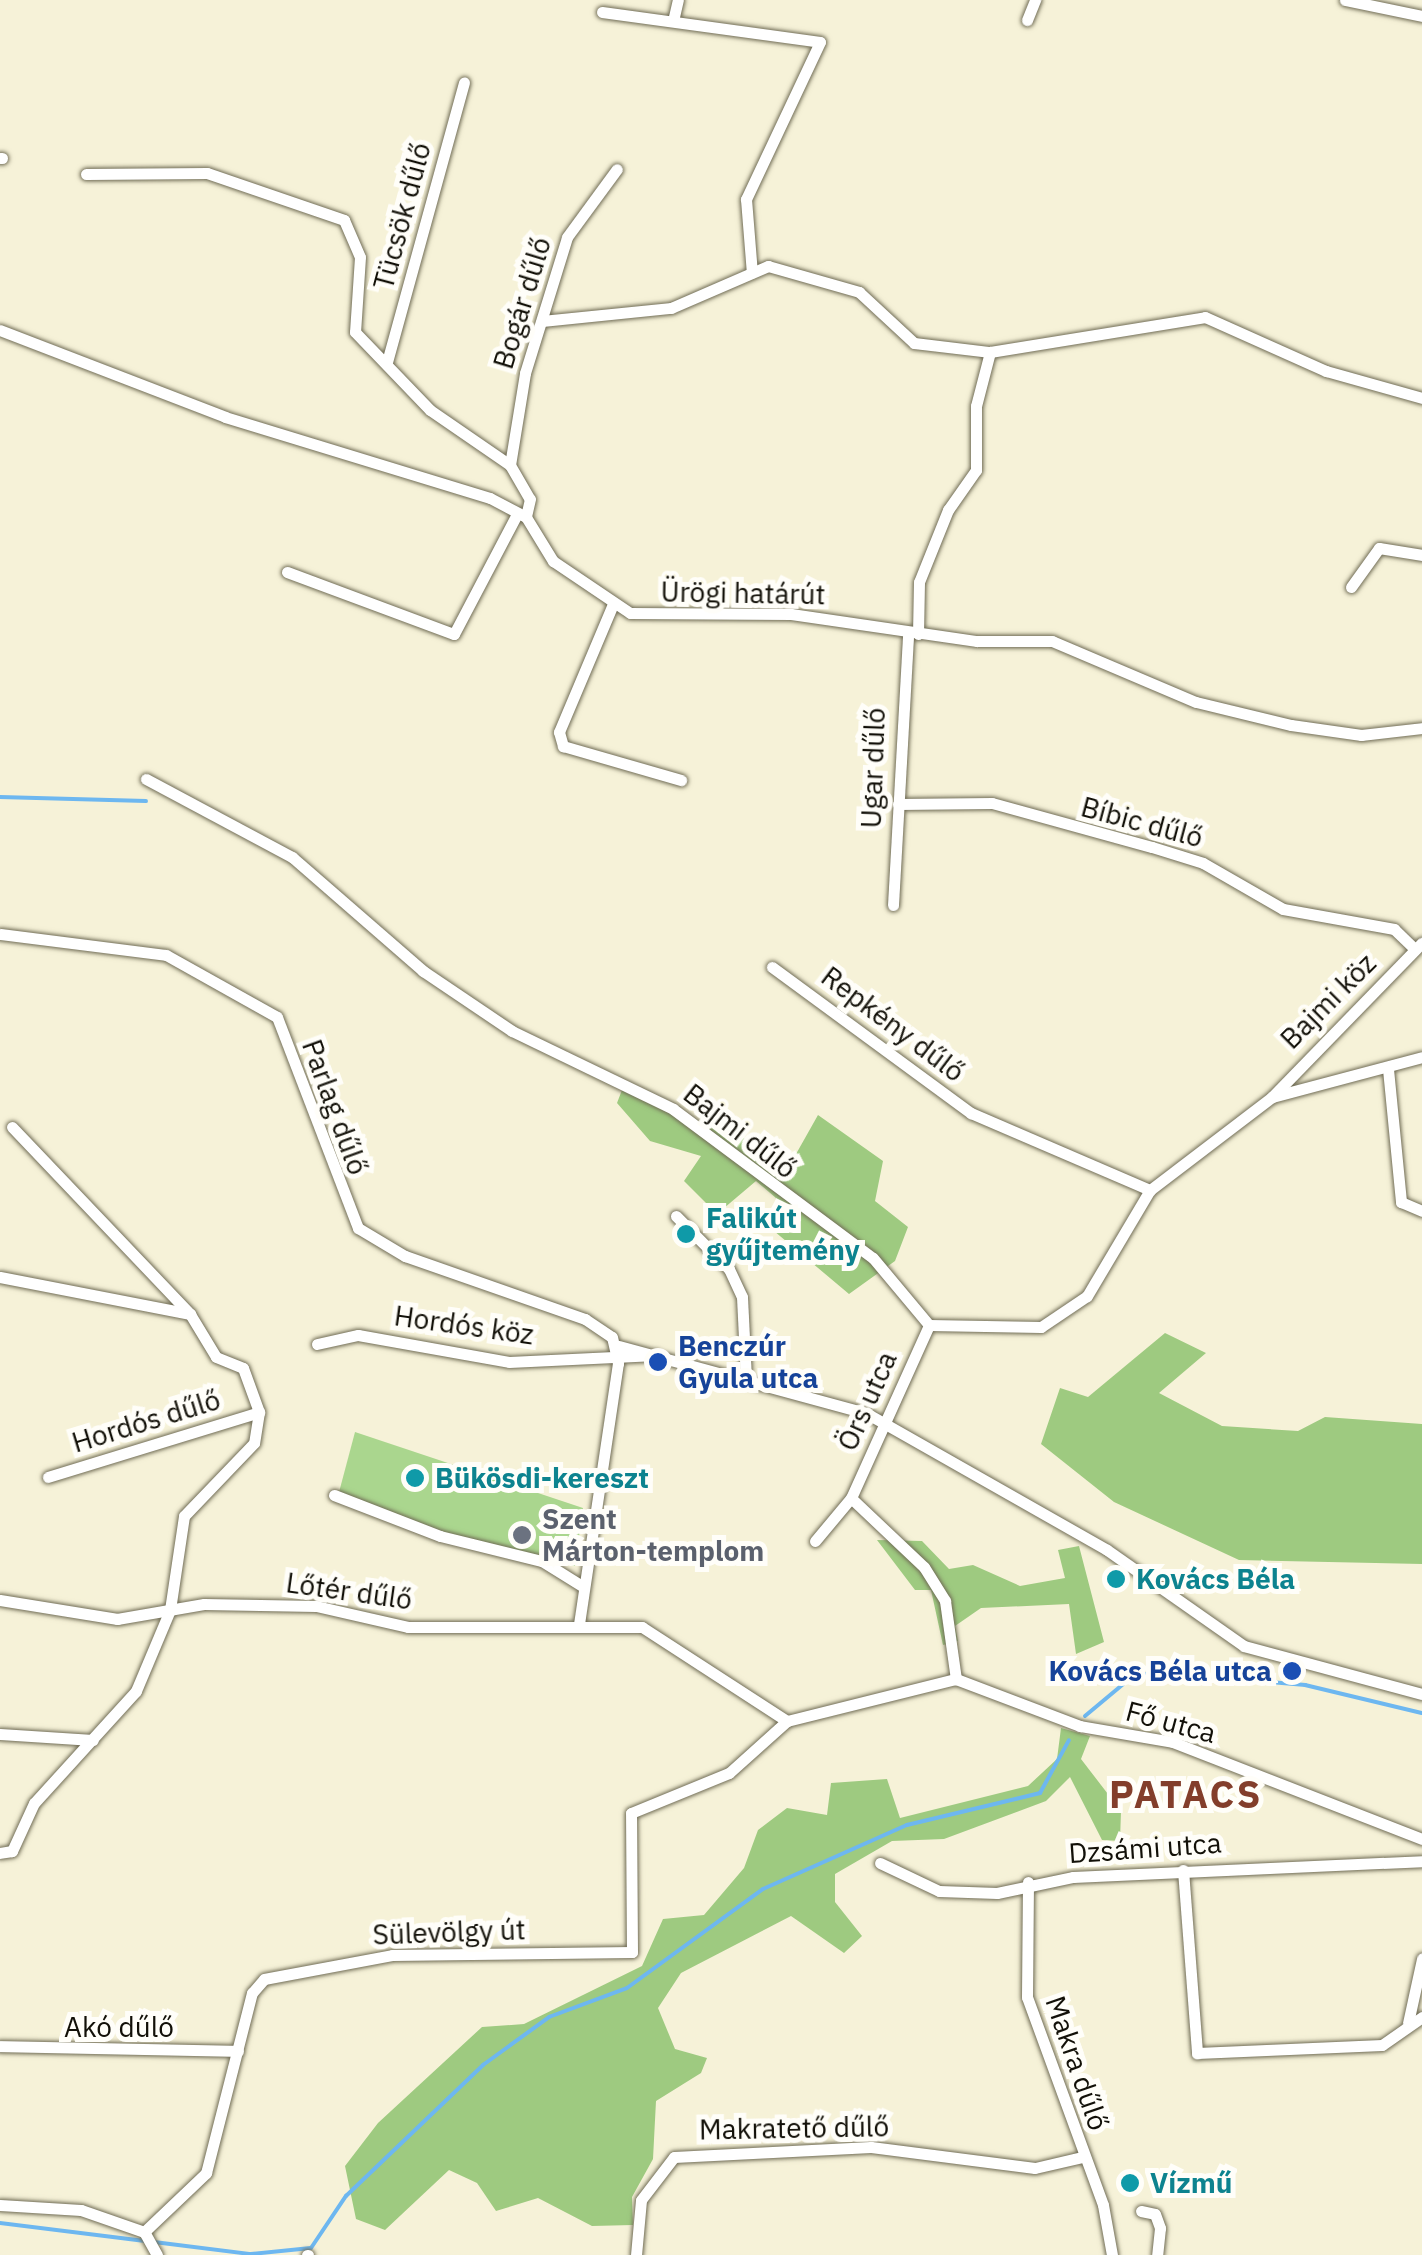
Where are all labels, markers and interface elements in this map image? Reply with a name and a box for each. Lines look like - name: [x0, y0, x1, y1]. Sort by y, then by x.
- street label: Tücsök dűlő: [366, 139, 438, 293]
- street label: Bogár dűlő: [486, 233, 558, 373]
- street label: Ürögi határút: [660, 575, 826, 611]
- street label: Ugar dűlő: [854, 707, 892, 829]
- street label: Bíbic dűlő: [1077, 790, 1207, 854]
- street label: Bajmi köz: [1273, 946, 1383, 1056]
- street label: Repkény dűlő: [815, 959, 971, 1089]
- street label: Parlag dűlő: [295, 1035, 375, 1179]
- street label: Bajmi dűlő: [677, 1077, 803, 1185]
- place label: Falikút gyűjtemény: [706, 1201, 860, 1267]
- marker: Falikút gyűjtemény: [675, 1223, 697, 1245]
- street label: Hordós köz: [392, 1299, 536, 1351]
- place label: Benczúr Gyula utca: [678, 1329, 819, 1395]
- street label: Örs utca: [830, 1346, 904, 1456]
- marker: Benczúr Gyula utca: [647, 1351, 669, 1373]
- street label: Hordós dűlő: [68, 1383, 224, 1459]
- place label: Bükösdi-kereszt: [435, 1461, 649, 1495]
- marker: Bükösdi-kereszt: [404, 1467, 426, 1489]
- place label: Szent Márton-templom: [542, 1502, 764, 1568]
- marker: Szent Márton-templom: [511, 1524, 533, 1546]
- place label: Kovács Béla: [1136, 1562, 1295, 1596]
- street label: Lőtér dűlő: [284, 1566, 414, 1616]
- marker: Kovács Béla: [1105, 1568, 1127, 1590]
- place label: Kovács Béla utca: [1049, 1654, 1272, 1688]
- marker: Kovács Béla utca: [1281, 1660, 1303, 1682]
- street label: Fő utca: [1122, 1694, 1220, 1750]
- district label: PATACS: [1109, 1771, 1263, 1817]
- street label: Dzsámi utca: [1067, 1826, 1223, 1870]
- street label: Sülevölgy út: [372, 1913, 526, 1951]
- street label: Makra dűlő: [1038, 1992, 1116, 2134]
- street label: Akó dűlő: [64, 2010, 174, 2044]
- street label: Makratető dűlő: [699, 2110, 889, 2146]
- place label: Vízmű: [1150, 2166, 1232, 2200]
- marker: Vízmű: [1119, 2172, 1141, 2194]

